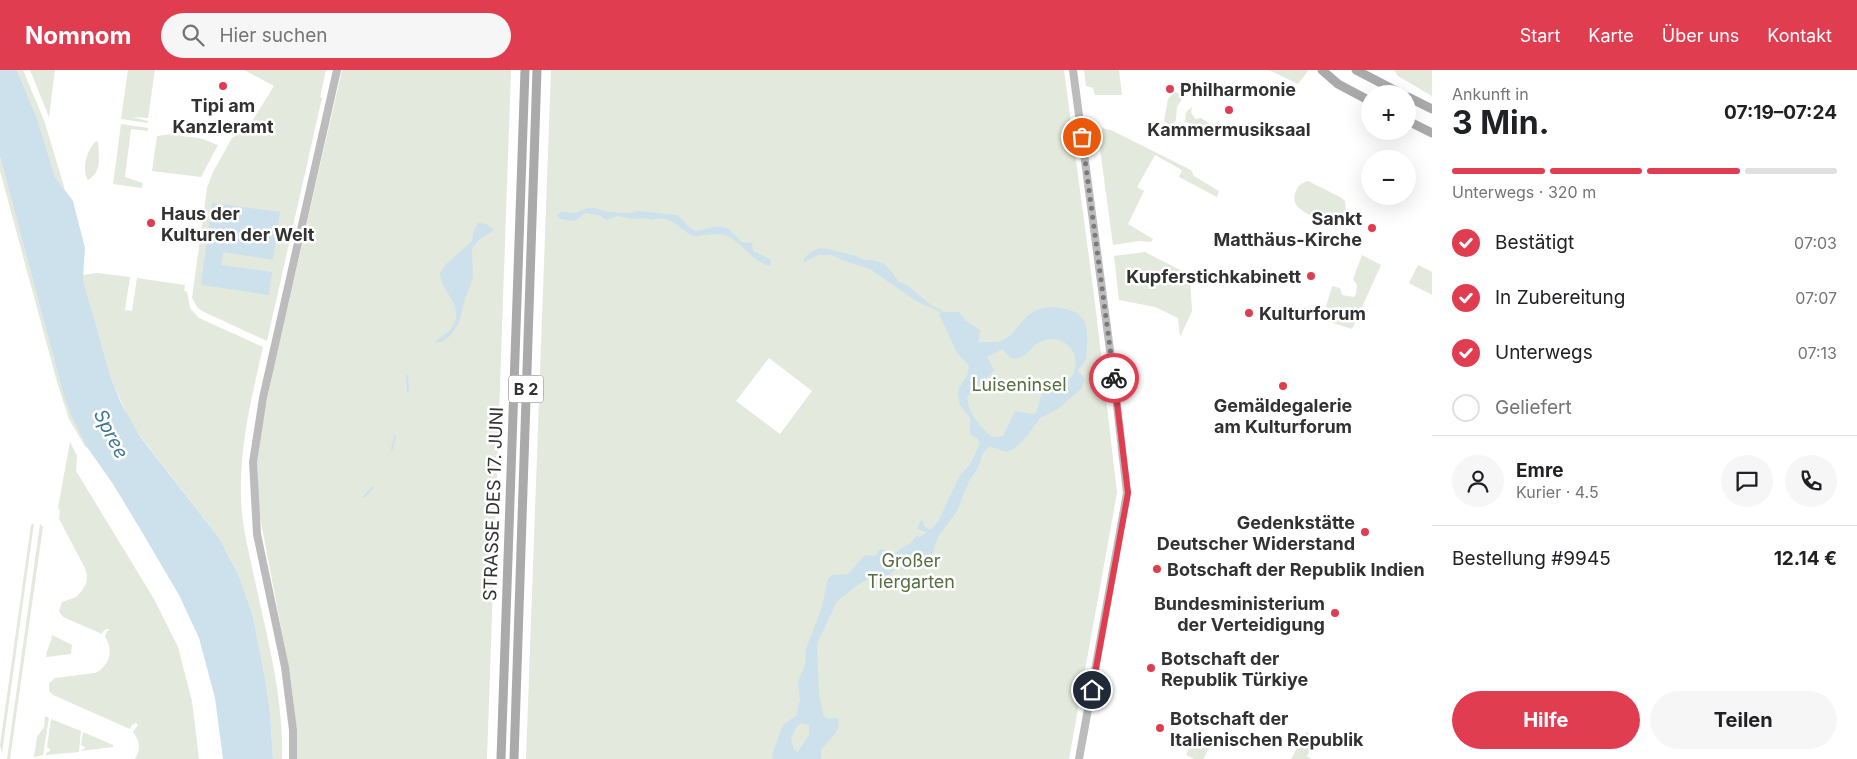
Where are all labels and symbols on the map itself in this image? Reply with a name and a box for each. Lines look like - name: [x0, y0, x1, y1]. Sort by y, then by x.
- place label: Philharmonie: [1180, 79, 1296, 100]
- marker: Tipi am Kanzleramt: [217, 80, 229, 92]
- marker: Philharmonie: [1164, 83, 1176, 95]
- place label: Tipi am Kanzleramt: [172, 95, 274, 137]
- marker: Kammermusiksaal: [1223, 104, 1235, 116]
- pin: [1061, 116, 1103, 158]
- place label: Kammermusiksaal: [1147, 119, 1311, 140]
- place label: Haus der Kulturen der Welt: [161, 203, 315, 245]
- place label: Sankt Matthäus-Kirche: [1213, 208, 1362, 250]
- marker: Haus der Kulturen der Welt: [145, 217, 157, 229]
- marker: Sankt Matthäus-Kirche: [1366, 222, 1378, 234]
- place label: Kupferstichkabinett: [1126, 266, 1301, 287]
- marker: Kupferstichkabinett: [1305, 270, 1317, 282]
- place label: Kulturforum: [1259, 303, 1366, 324]
- marker: Kulturforum: [1243, 307, 1255, 319]
- courier: [1089, 353, 1139, 403]
- park label: Luiseninsel: [971, 374, 1067, 395]
- road number: B 2: [508, 376, 544, 402]
- marker: Gemäldegalerie am Kulturforum: [1277, 380, 1289, 392]
- place label: Gemäldegalerie am Kulturforum: [1214, 395, 1353, 437]
- water label: Spree: [89, 405, 133, 463]
- street label: STRASSE DES 17. JUNI: [479, 407, 507, 601]
- place label: Gedenkstätte Deutscher Widerstand: [1157, 512, 1355, 554]
- marker: Gedenkstätte Deutscher Widerstand: [1359, 526, 1371, 538]
- park label: Großer Tiergarten: [867, 550, 955, 592]
- place label: Botschaft der Republik Indien: [1167, 559, 1425, 580]
- marker: Botschaft der Republik Indien: [1151, 563, 1163, 575]
- place label: Bundesministerium der Verteidigung: [1154, 593, 1325, 635]
- marker: Bundesministerium der Verteidigung: [1329, 607, 1341, 619]
- place label: Botschaft der Republik Türkiye: [1161, 648, 1308, 690]
- marker: Botschaft der Republik Türkiye: [1145, 662, 1157, 674]
- pin: [1071, 669, 1113, 711]
- place label: Botschaft der Italienischen Republik: [1170, 708, 1364, 750]
- marker: Botschaft der Italienischen Republik: [1154, 722, 1166, 734]

